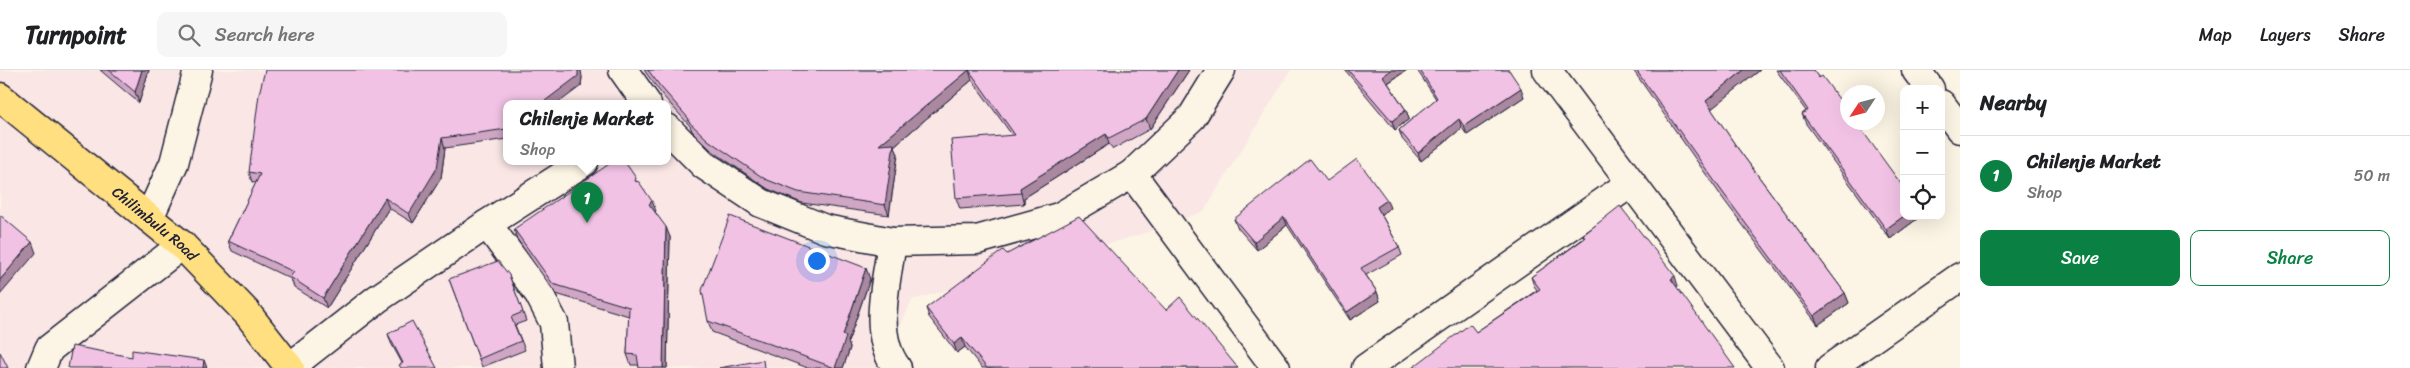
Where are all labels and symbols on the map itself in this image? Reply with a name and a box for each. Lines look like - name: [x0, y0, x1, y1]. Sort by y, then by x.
- north arrow: [1840, 85, 1885, 130]
- street label: Chilimbulu Road: [106, 180, 205, 268]
- pin: 1: [571, 182, 603, 223]
- your location: [804, 248, 830, 274]

